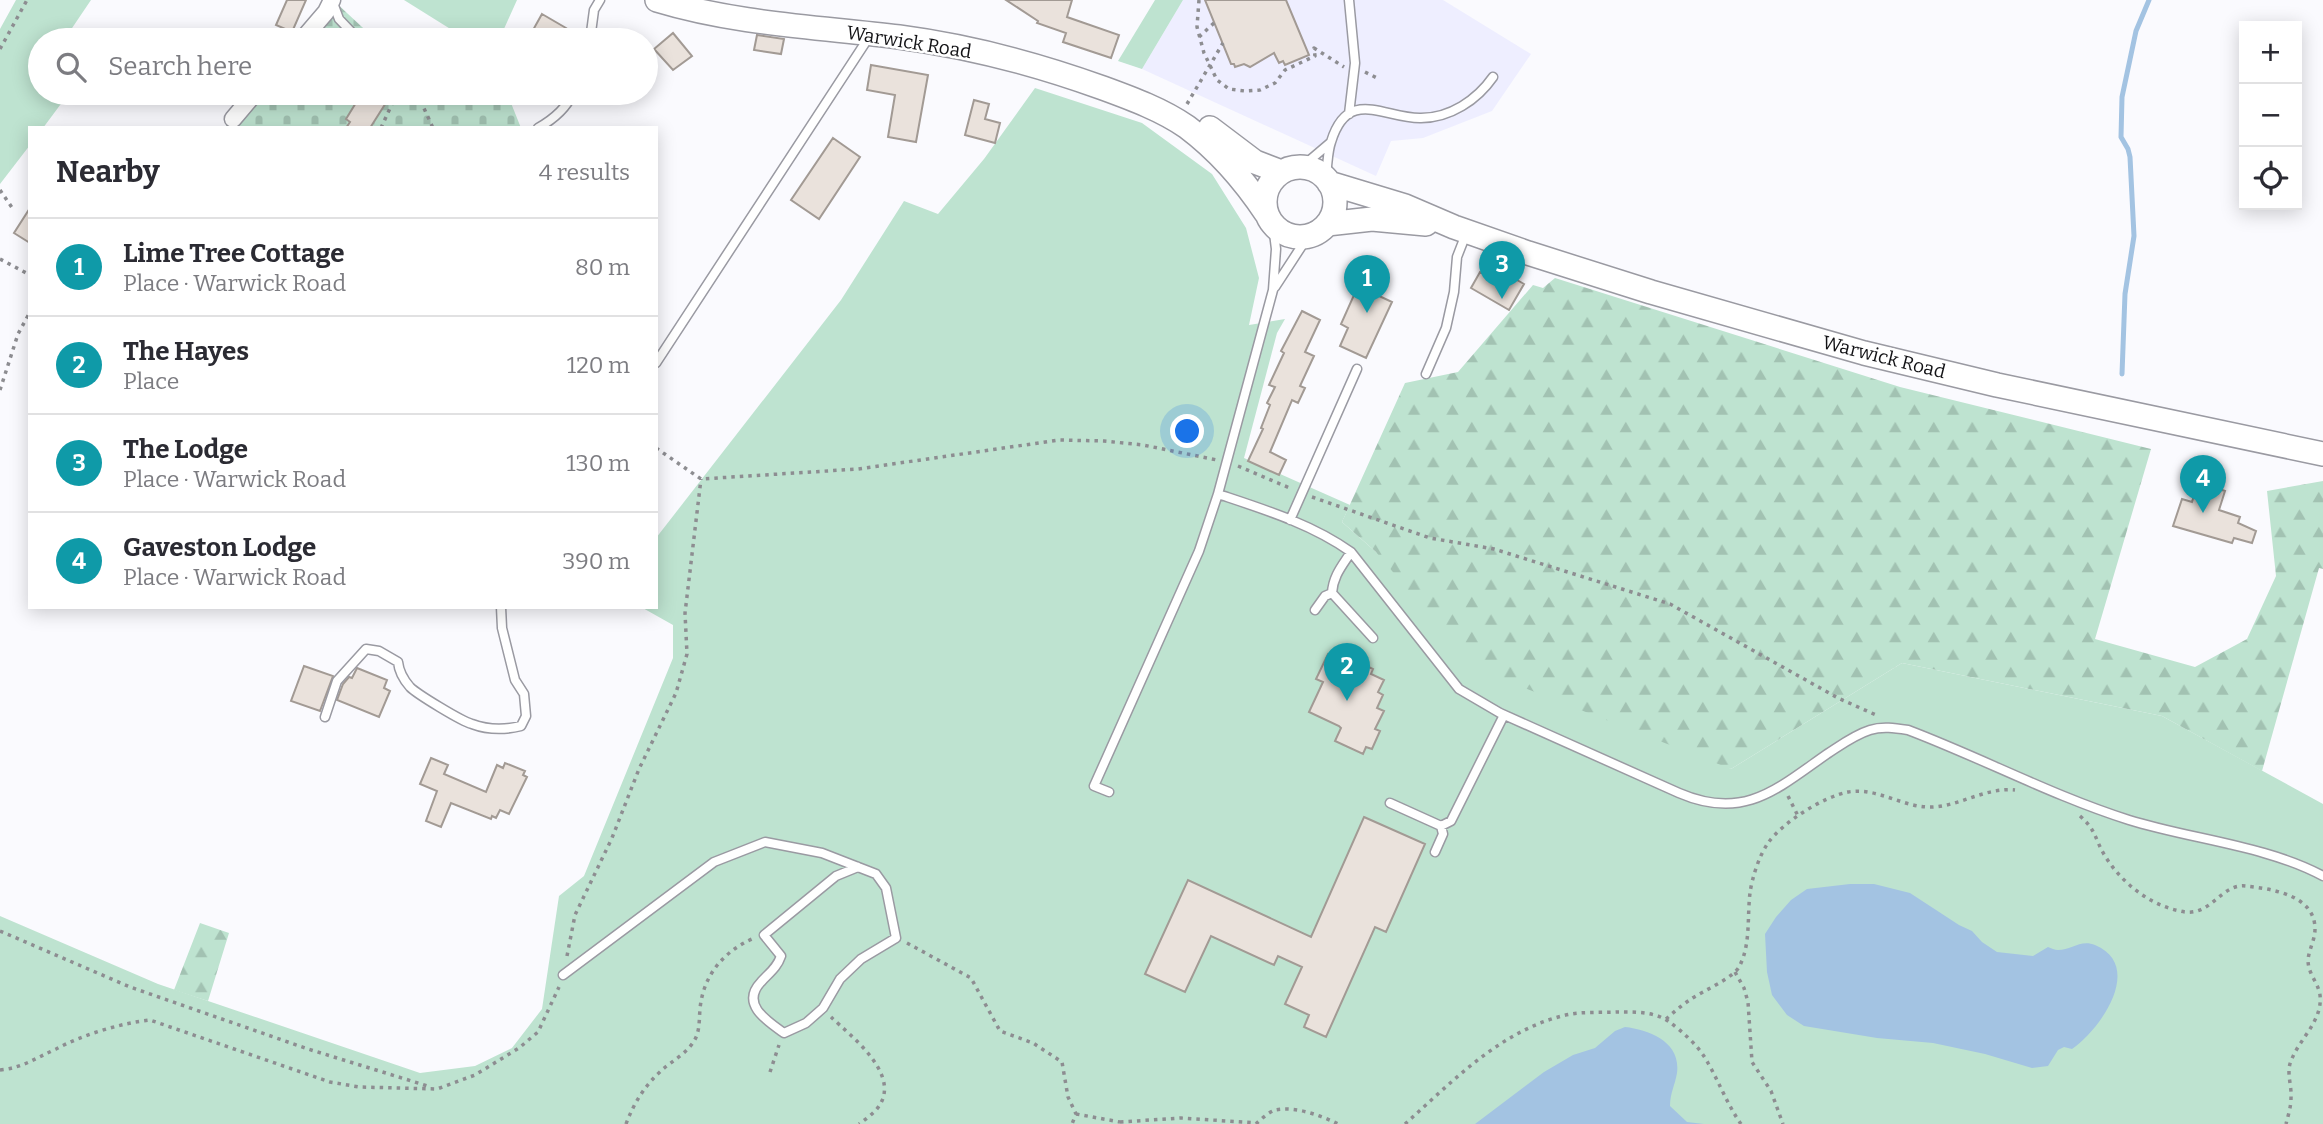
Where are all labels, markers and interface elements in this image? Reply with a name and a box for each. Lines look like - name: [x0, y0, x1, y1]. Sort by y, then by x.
- street label: Warwick Road: [845, 21, 973, 63]
- map controls: [2239, 21, 2302, 210]
- button: +: [2239, 21, 2302, 84]
- search box: [28, 28, 658, 105]
- icon: search: [52, 48, 90, 86]
- text: Search here: [108, 51, 252, 82]
- button: −: [2239, 84, 2302, 147]
- button: locate: [2239, 147, 2302, 210]
- text: Nearby: [56, 154, 160, 190]
- text: 4 results: [539, 158, 630, 186]
- text: Lime Tree Cottage: [123, 238, 344, 269]
- pin: 3: [1479, 241, 1525, 299]
- text: 1: [74, 253, 84, 281]
- text: 80 m: [575, 253, 630, 281]
- pin: 1: [1344, 255, 1390, 313]
- text: Place · Warwick Road: [123, 269, 346, 297]
- street label: Warwick Road: [1820, 331, 1948, 383]
- text: The Hayes: [123, 336, 249, 367]
- text: 2: [73, 351, 85, 379]
- text: 120 m: [567, 351, 630, 379]
- text: Place: [123, 367, 179, 395]
- your location: [1170, 414, 1204, 448]
- text: The Lodge: [123, 434, 248, 465]
- text: 3: [72, 449, 86, 477]
- text: 130 m: [566, 449, 630, 477]
- pin: 4: [2180, 455, 2226, 513]
- text: Place · Warwick Road: [123, 465, 346, 493]
- text: Gaveston Lodge: [123, 532, 316, 563]
- text: 4: [72, 547, 86, 575]
- text: 390 m: [562, 547, 630, 575]
- text: Place · Warwick Road: [123, 563, 346, 591]
- pin: 2: [1324, 643, 1370, 701]

